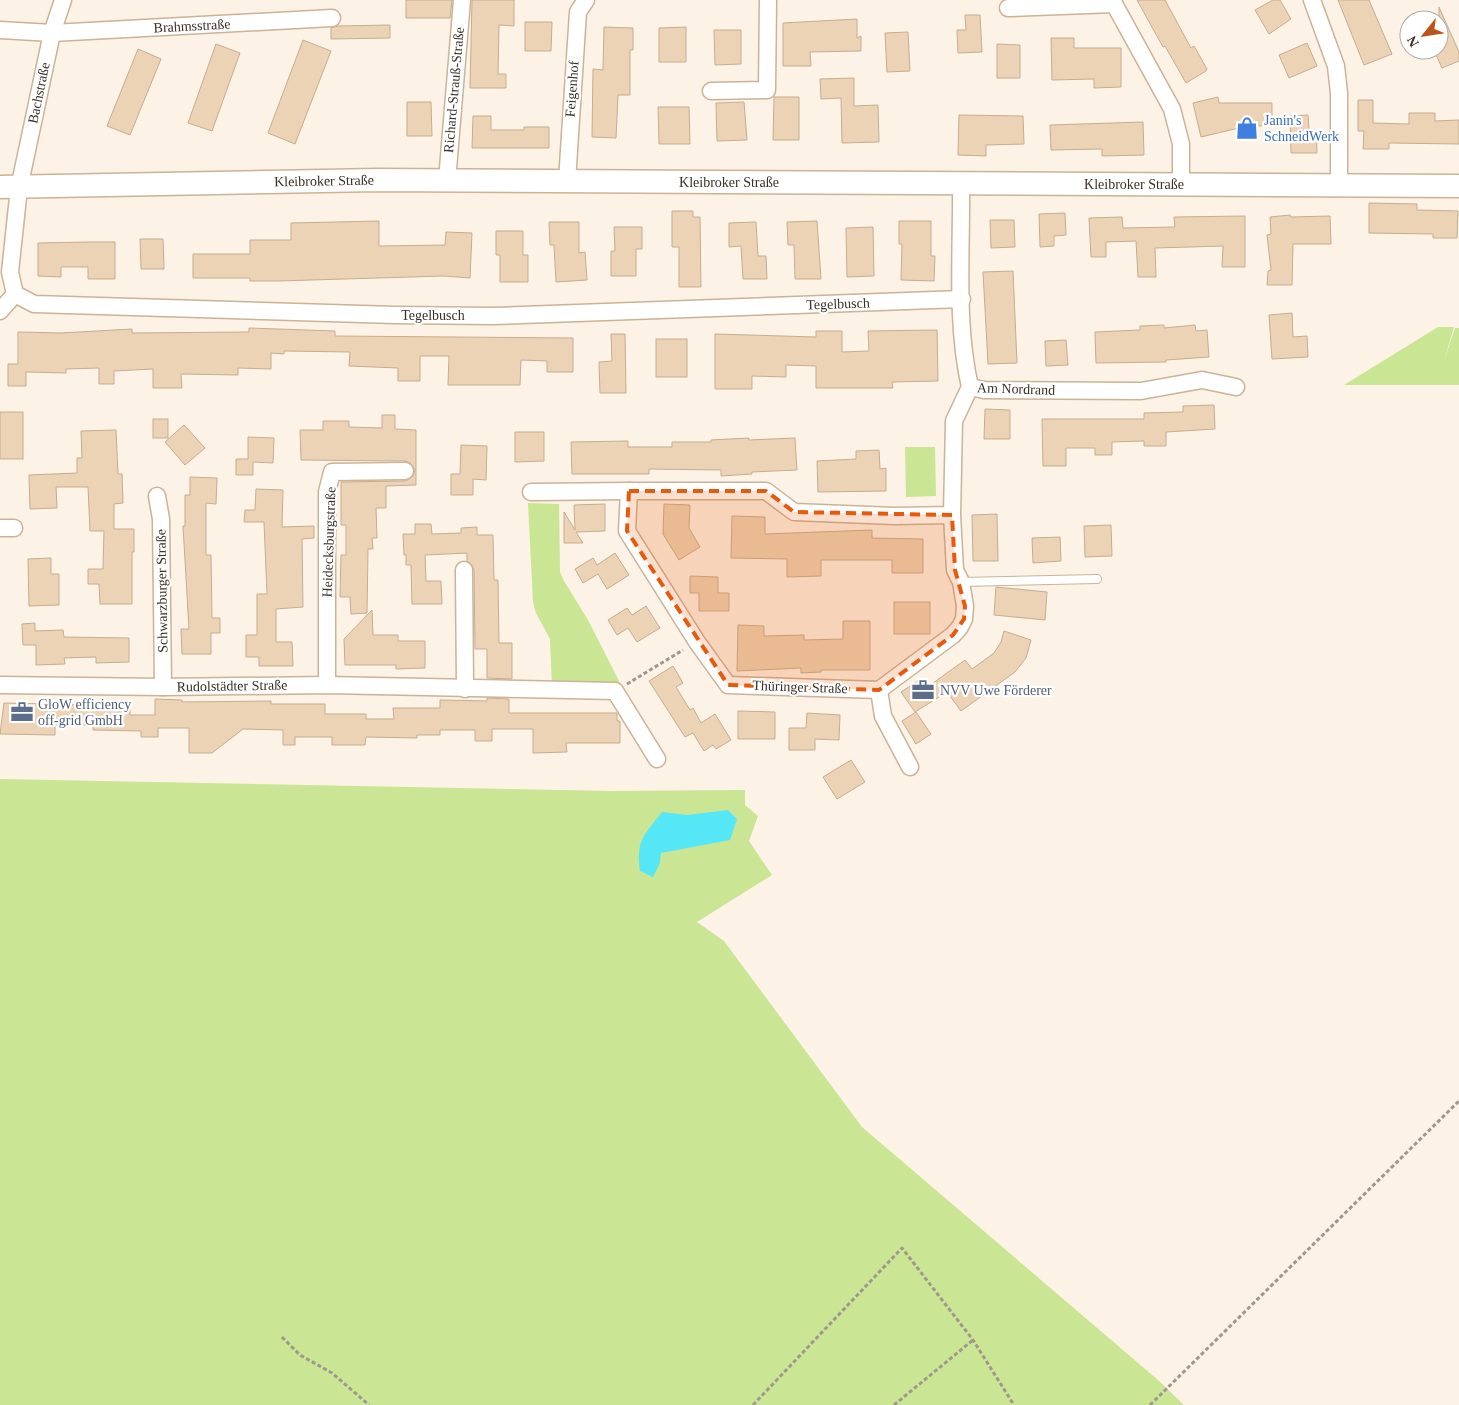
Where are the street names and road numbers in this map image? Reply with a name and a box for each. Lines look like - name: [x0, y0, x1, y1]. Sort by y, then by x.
- street label: Brahmsstraße: [153, 16, 231, 36]
- street label: Richard-Strauß-Straße: [441, 27, 467, 153]
- street label: Feigenhof: [563, 60, 581, 118]
- street label: Bachstraße: [25, 61, 53, 125]
- street label: Kleibroker Straße: [274, 173, 374, 189]
- street label: Kleibroker Straße: [679, 175, 779, 190]
- street label: Kleibroker Straße: [1084, 177, 1184, 192]
- street label: Tegelbusch: [806, 295, 870, 313]
- street label: Tegelbusch: [401, 308, 465, 323]
- street label: Am Nordrand: [977, 380, 1055, 398]
- street label: Heidecksburgstraße: [320, 486, 338, 598]
- street label: Schwarzburger Straße: [153, 529, 171, 653]
- street label: Rudolstädter Straße: [176, 678, 288, 694]
- street label: Thüringer Straße: [752, 678, 848, 696]

